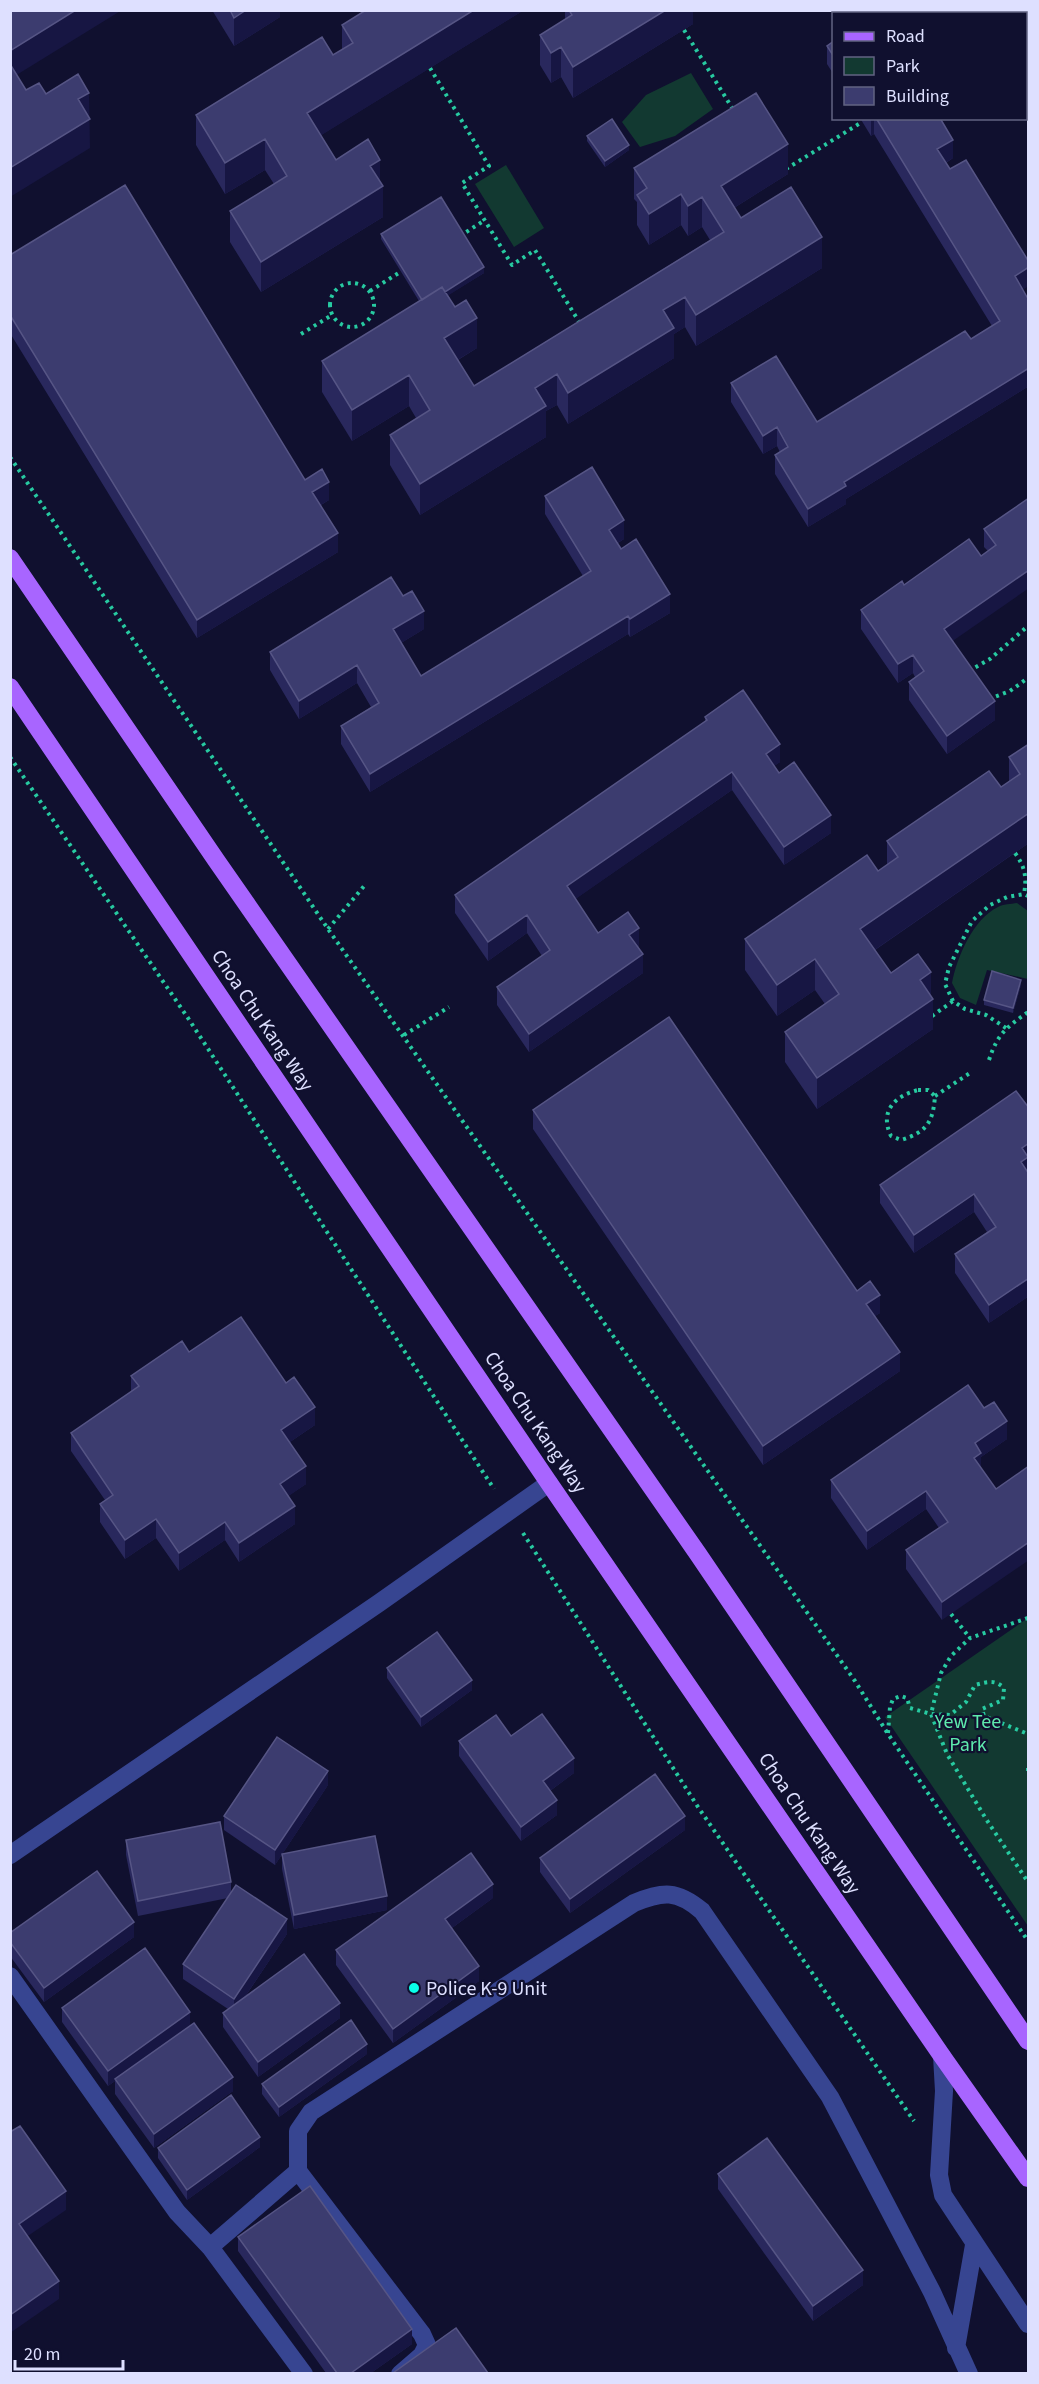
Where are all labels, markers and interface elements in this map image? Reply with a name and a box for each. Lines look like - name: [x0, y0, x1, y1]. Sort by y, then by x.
- legend: [832, 12, 1027, 120]
- text: Road: [886, 24, 925, 49]
- text: Park: [886, 54, 920, 79]
- text: Building: [886, 84, 949, 109]
- street label: Choa Chu Kang Way: [204, 944, 320, 1098]
- street label: Choa Chu Kang Way: [477, 1346, 593, 1500]
- park label: Yew Tee Park: [934, 1708, 1001, 1759]
- street label: Choa Chu Kang Way: [751, 1747, 867, 1901]
- place label: Police K-9 Unit: [426, 1975, 547, 2003]
- marker: Police K-9 Unit: [407, 1981, 421, 1995]
- scale bar: [15, 2333, 123, 2371]
- text: 20 m: [24, 2342, 60, 2367]

